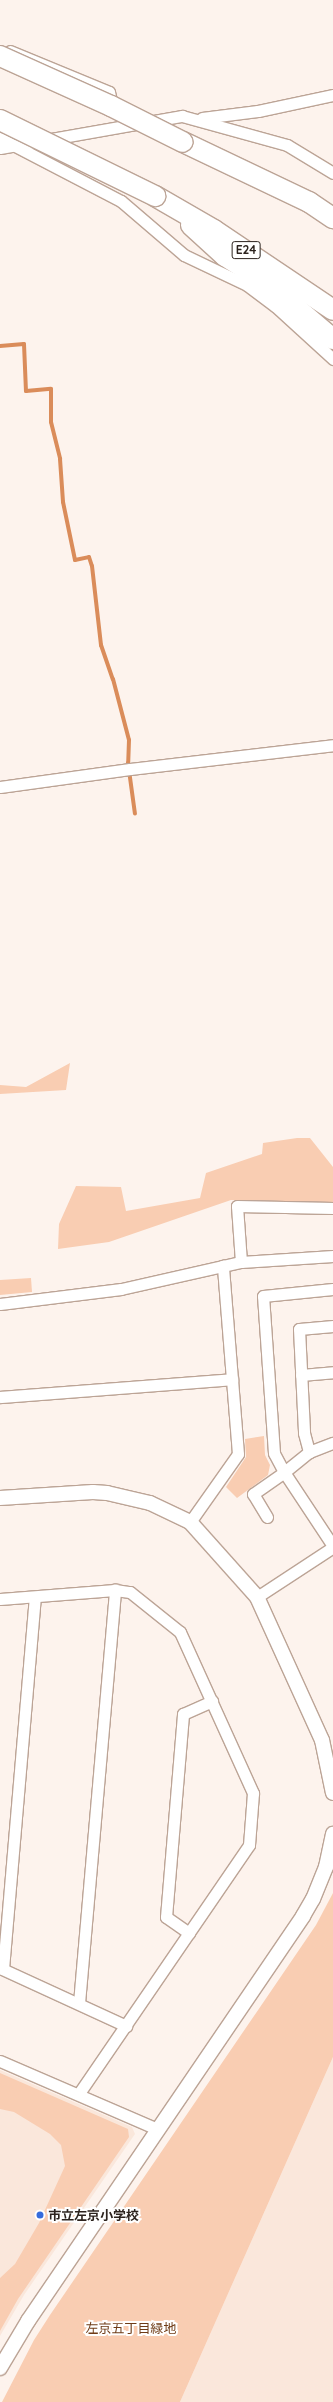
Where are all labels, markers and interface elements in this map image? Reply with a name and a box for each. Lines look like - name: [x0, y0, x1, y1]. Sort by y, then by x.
- road number: E24: [231, 240, 261, 260]
- place label: 市立左京小学校: [48, 2207, 139, 2223]
- marker: 市立左京小学校: [35, 2210, 45, 2220]
- park label: 左京五丁目緑地: [86, 2320, 176, 2336]

